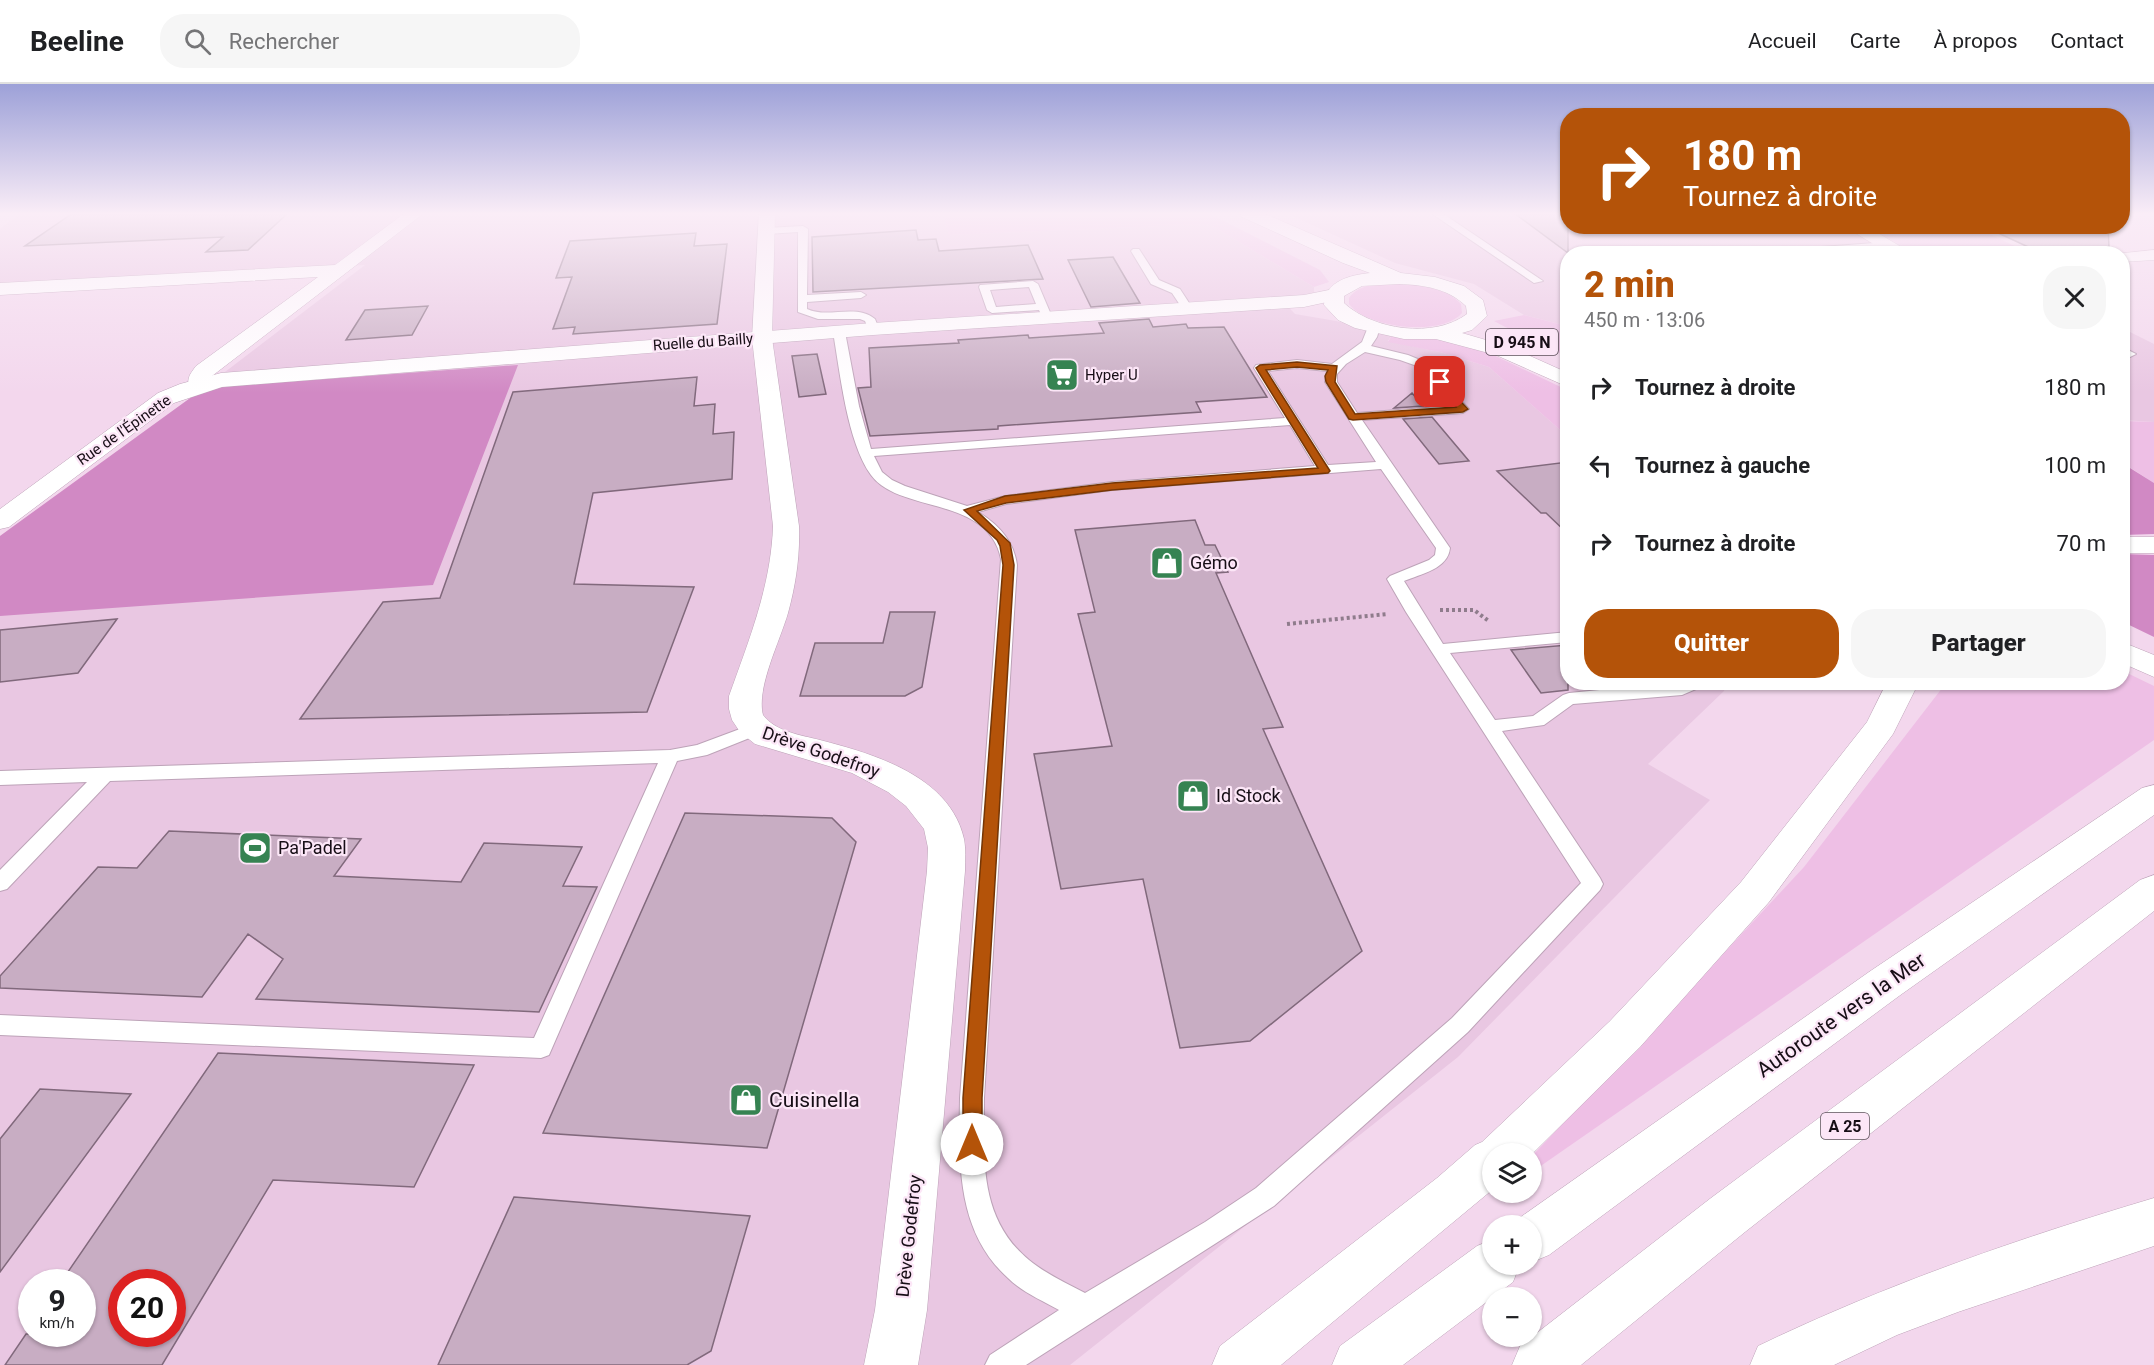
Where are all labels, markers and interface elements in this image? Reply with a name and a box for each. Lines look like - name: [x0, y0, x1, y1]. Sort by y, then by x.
- search box: [160, 14, 580, 68]
- text: Beeline: [30, 25, 124, 58]
- icon: search: [181, 25, 214, 58]
- text: Rechercher: [229, 29, 339, 54]
- text: Accueil: [1748, 29, 1817, 53]
- text: Carte: [1850, 29, 1900, 53]
- text: À propos: [1933, 29, 2018, 53]
- text: Contact: [2051, 29, 2124, 53]
- text: 180 m: [1683, 131, 1802, 180]
- icon: right: [1584, 132, 1662, 210]
- text: Tournez à droite: [1683, 181, 1877, 213]
- text: 2 min: [1584, 264, 1675, 306]
- button: close: [2043, 266, 2106, 329]
- text: 450 m · 13:06: [1584, 308, 1705, 332]
- road number: D 945 N: [1486, 329, 1558, 355]
- street label: Ruelle du Bailly: [652, 330, 754, 354]
- pin: [1414, 356, 1465, 407]
- supermarket icon: Hyper U: [1044, 357, 1080, 393]
- icon: arrive: [1423, 365, 1456, 398]
- place label: Hyper U: [1085, 366, 1138, 384]
- icon: right: [1584, 371, 1617, 404]
- text: Tournez à droite: [1635, 375, 1795, 400]
- text: 180 m: [2044, 375, 2106, 400]
- street label: Rue de l'Épinette: [74, 391, 174, 469]
- icon: left: [1584, 449, 1617, 482]
- text: Tournez à gauche: [1635, 453, 1810, 478]
- text: 100 m: [2044, 453, 2106, 478]
- icon: right: [1584, 527, 1617, 560]
- text: Tournez à droite: [1635, 531, 1795, 556]
- text: 70 m: [2057, 531, 2106, 556]
- shop icon: Gémo: [1149, 545, 1185, 581]
- place label: Gémo: [1190, 552, 1238, 573]
- button: Quitter: [1584, 609, 1839, 678]
- button: Partager: [1851, 609, 2106, 678]
- street label: Drève Godefroy: [760, 722, 883, 782]
- shop icon: Id Stock: [1175, 778, 1211, 814]
- place label: Id Stock: [1216, 785, 1282, 806]
- sports icon: Pa'Padel: [237, 830, 273, 866]
- place label: Pa'Padel: [278, 837, 347, 858]
- street label: Autoroute vers la Mer: [1752, 948, 1930, 1082]
- shop icon: Cuisinella: [728, 1082, 764, 1118]
- place label: Cuisinella: [769, 1088, 860, 1112]
- position arrow: [940, 1112, 1004, 1176]
- road number: A 25: [1821, 1113, 1869, 1139]
- map controls: [1482, 1143, 1542, 1347]
- button: layers: [1482, 1143, 1542, 1203]
- street label: Drève Godefroy: [892, 1173, 925, 1298]
- button: +: [1482, 1215, 1542, 1275]
- speed limit sign: 20: [108, 1269, 186, 1347]
- text: 9: [48, 1283, 66, 1318]
- button: −: [1482, 1287, 1542, 1347]
- text: km/h: [39, 1314, 75, 1332]

